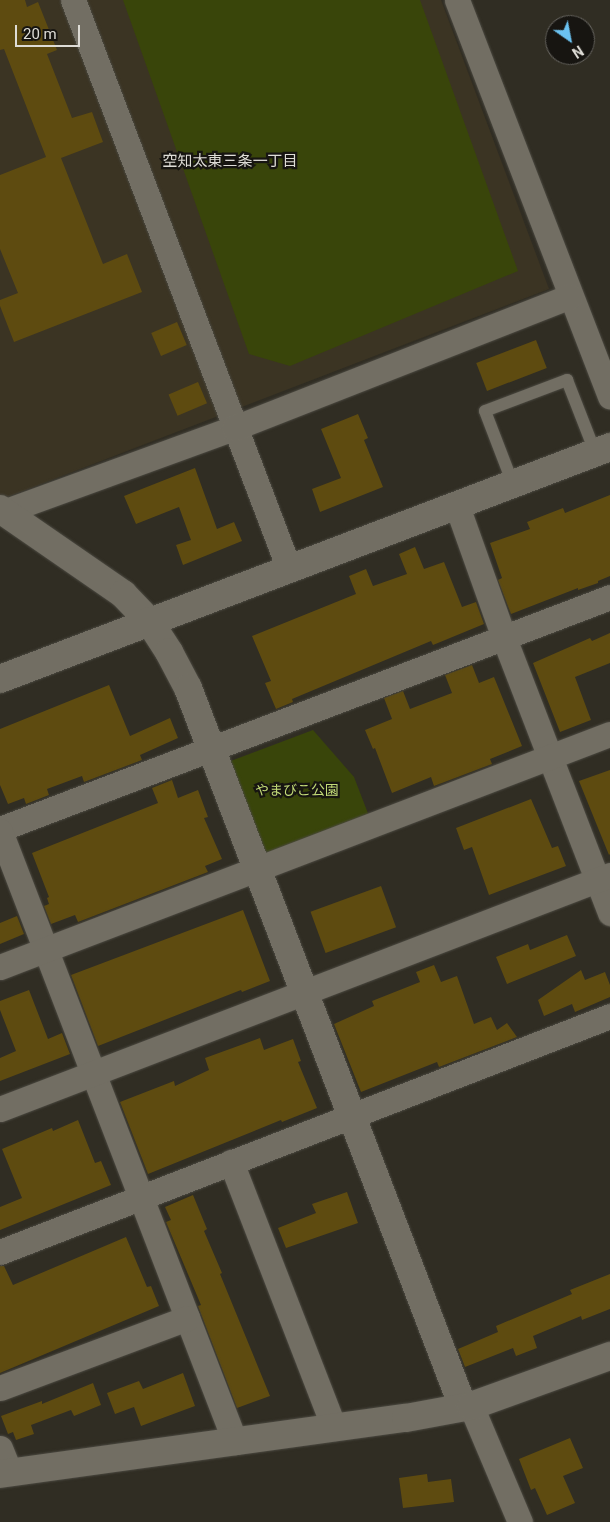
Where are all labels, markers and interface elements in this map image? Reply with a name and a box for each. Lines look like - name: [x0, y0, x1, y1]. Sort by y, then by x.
- scale bar: [18, 15, 82, 47]
- north arrow: [545, 15, 595, 65]
- text: 20 m: [23, 25, 57, 43]
- text: N: [569, 42, 586, 61]
- district label: 空知太東三条一丁目: [163, 153, 297, 171]
- park label: やまびこ公園: [255, 782, 339, 798]

